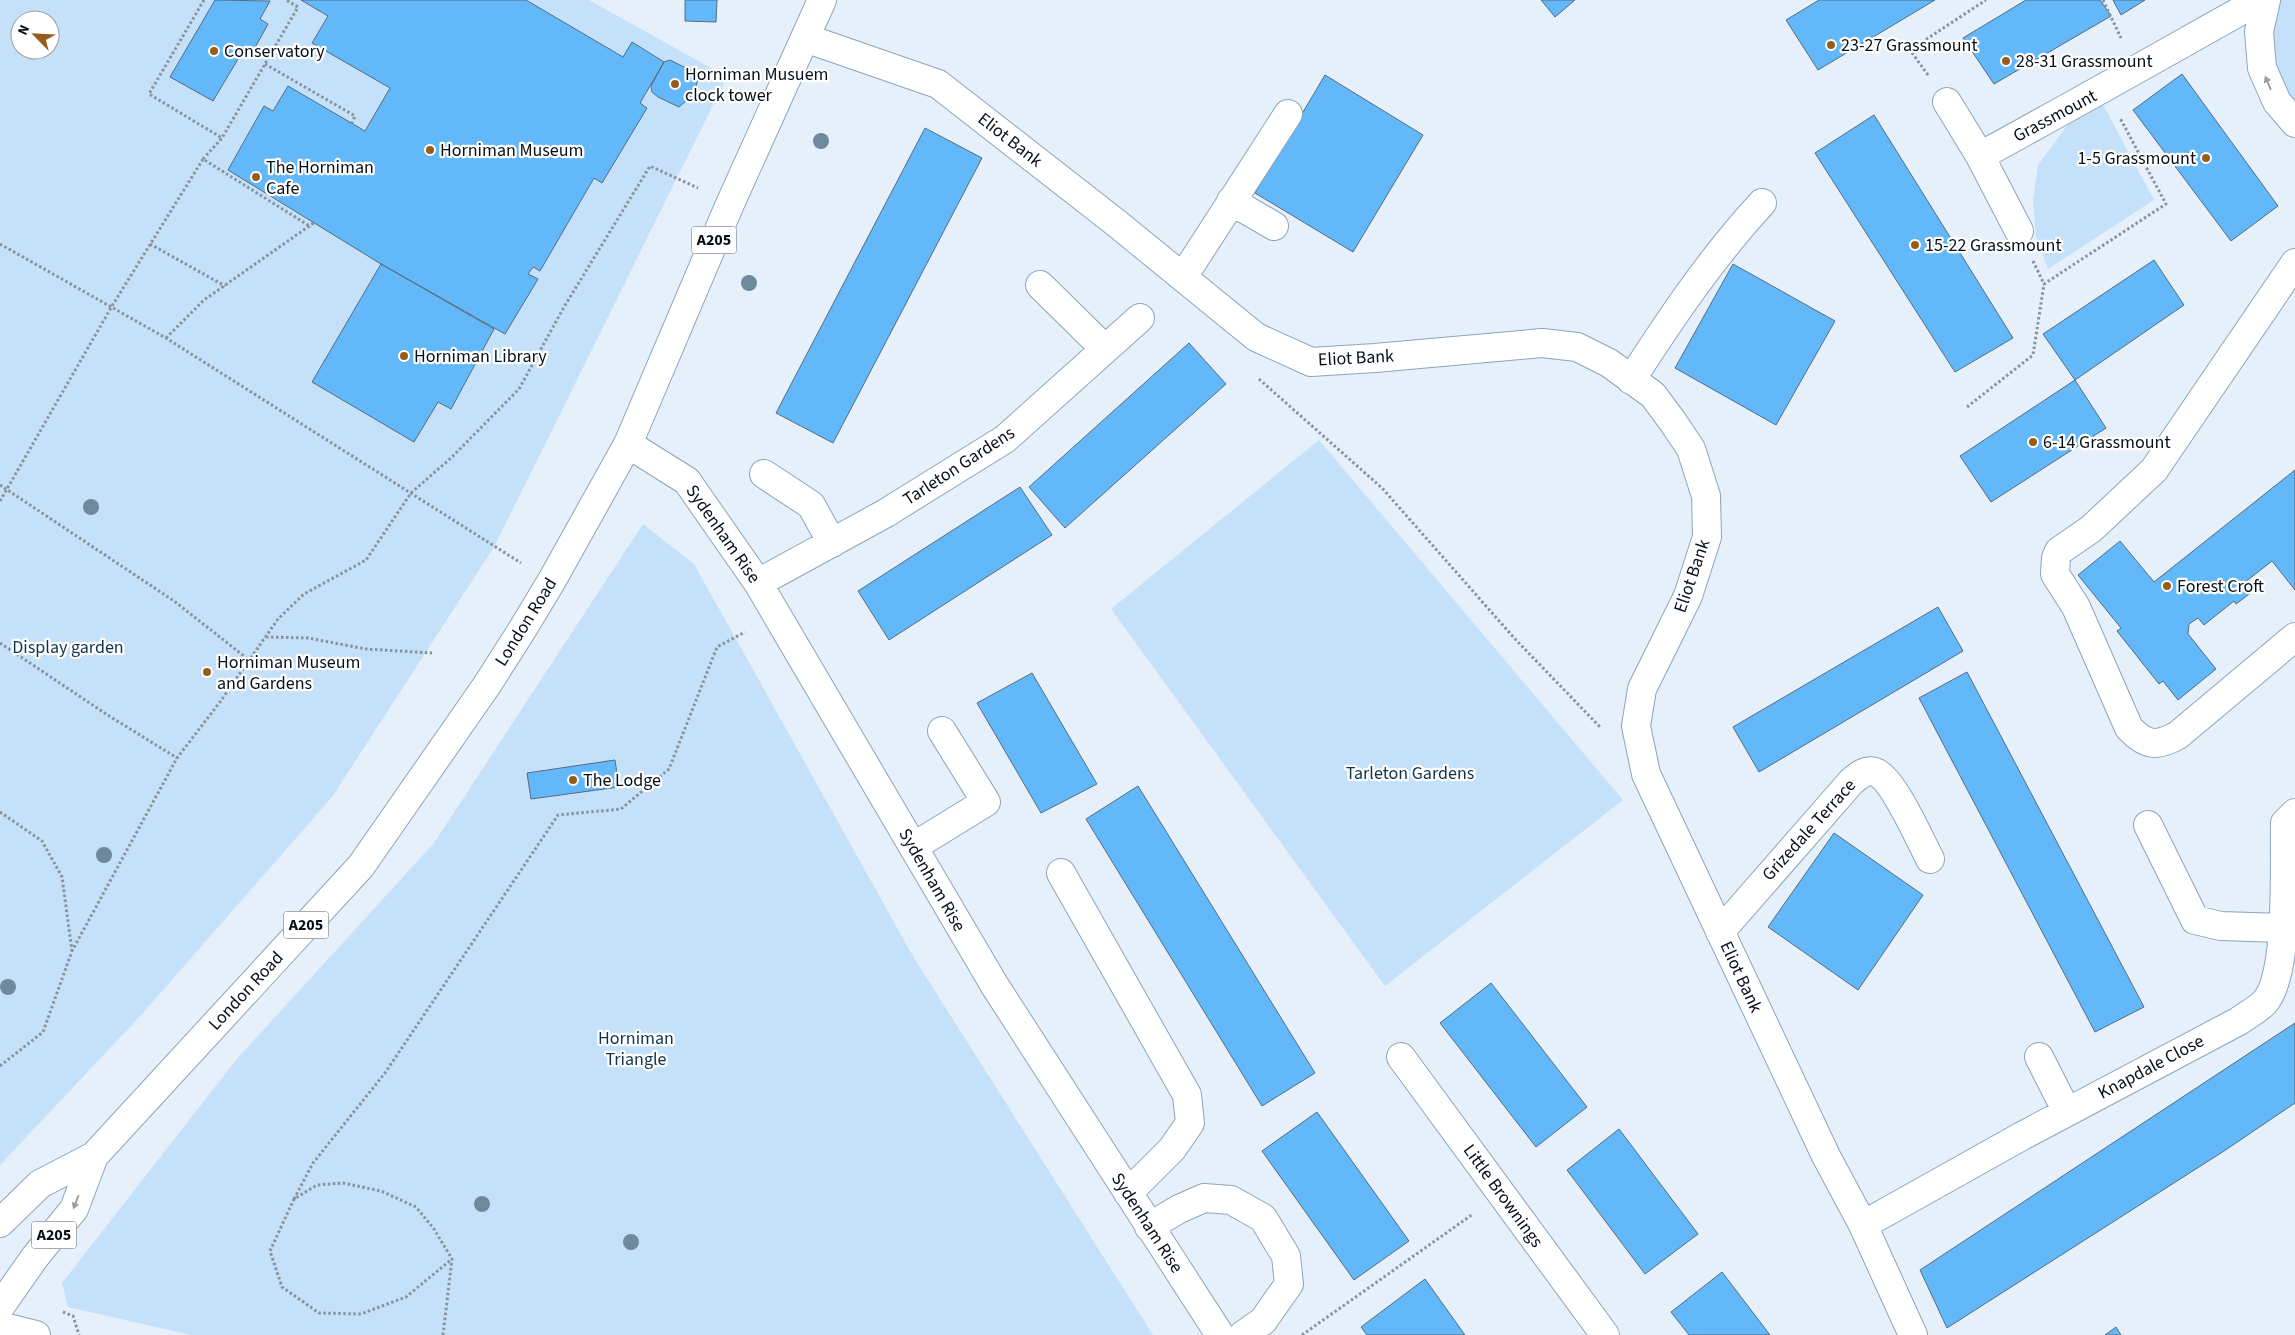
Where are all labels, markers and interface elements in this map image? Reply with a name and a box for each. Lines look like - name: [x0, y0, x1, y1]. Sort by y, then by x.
- north arrow: [10, 10, 60, 60]
- text: N: [13, 22, 35, 38]
- place label: 23-27 Grassmount: [1841, 33, 1977, 58]
- place label: Conservatory: [224, 39, 325, 64]
- marker: 23-27 Grassmount: [1825, 39, 1837, 51]
- marker: Conservatory: [208, 45, 220, 57]
- place label: 28-31 Grassmount: [2016, 49, 2152, 74]
- marker: 28-31 Grassmount: [2000, 55, 2012, 67]
- place label: Horniman Musuem clock tower: [685, 62, 829, 108]
- one-way arrow: [2264, 76, 2272, 90]
- marker: Horniman Musuem clock tower: [669, 78, 681, 90]
- street label: Grassmount: [2009, 83, 2101, 149]
- street label: Eliot Bank: [972, 107, 1048, 173]
- place label: Horniman Museum: [440, 138, 584, 163]
- marker: Horniman Museum: [424, 144, 436, 156]
- place label: 1-5 Grassmount: [2077, 146, 2196, 171]
- marker: 1-5 Grassmount: [2200, 152, 2212, 164]
- place label: The Horniman Cafe: [266, 155, 374, 201]
- marker: The Horniman Cafe: [250, 171, 262, 183]
- road number: A205: [692, 226, 736, 254]
- place label: 15-22 Grassmount: [1925, 233, 2061, 258]
- marker: 15-22 Grassmount: [1909, 239, 1921, 251]
- place label: Horniman Library: [414, 344, 547, 369]
- street label: Eliot Bank: [1317, 344, 1395, 372]
- marker: Horniman Library: [398, 350, 410, 362]
- street label: Tarleton Gardens: [898, 420, 1020, 512]
- place label: 6-14 Grassmount: [2043, 430, 2171, 455]
- marker: 6-14 Grassmount: [2027, 436, 2039, 448]
- street label: Sydenham Rise: [680, 480, 766, 588]
- street label: Eliot Bank: [1668, 536, 1716, 616]
- street label: London Road: [489, 573, 563, 671]
- place label: Forest Croft: [2177, 574, 2264, 599]
- marker: Forest Croft: [2161, 580, 2173, 592]
- park label: Display garden: [12, 635, 124, 660]
- place label: Horniman Museum and Gardens: [217, 650, 361, 696]
- marker: Horniman Museum and Gardens: [201, 666, 213, 678]
- park label: Tarleton Gardens: [1346, 761, 1474, 786]
- place label: The Lodge: [583, 768, 661, 793]
- street label: Grizedale Terrace: [1756, 773, 1862, 887]
- marker: The Lodge: [567, 774, 579, 786]
- street label: Sydenham Rise: [892, 824, 972, 936]
- road number: A205: [284, 912, 328, 938]
- street label: Eliot Bank: [1714, 937, 1768, 1017]
- street label: London Road: [203, 946, 289, 1036]
- park label: Horniman Triangle: [598, 1026, 674, 1072]
- street label: Knapdale Close: [2094, 1029, 2208, 1105]
- street label: Little Brownings: [1457, 1139, 1549, 1253]
- street label: Sydenham Rise: [1105, 1168, 1189, 1278]
- one-way arrow: [72, 1195, 80, 1210]
- road number: A205: [32, 1222, 76, 1248]

